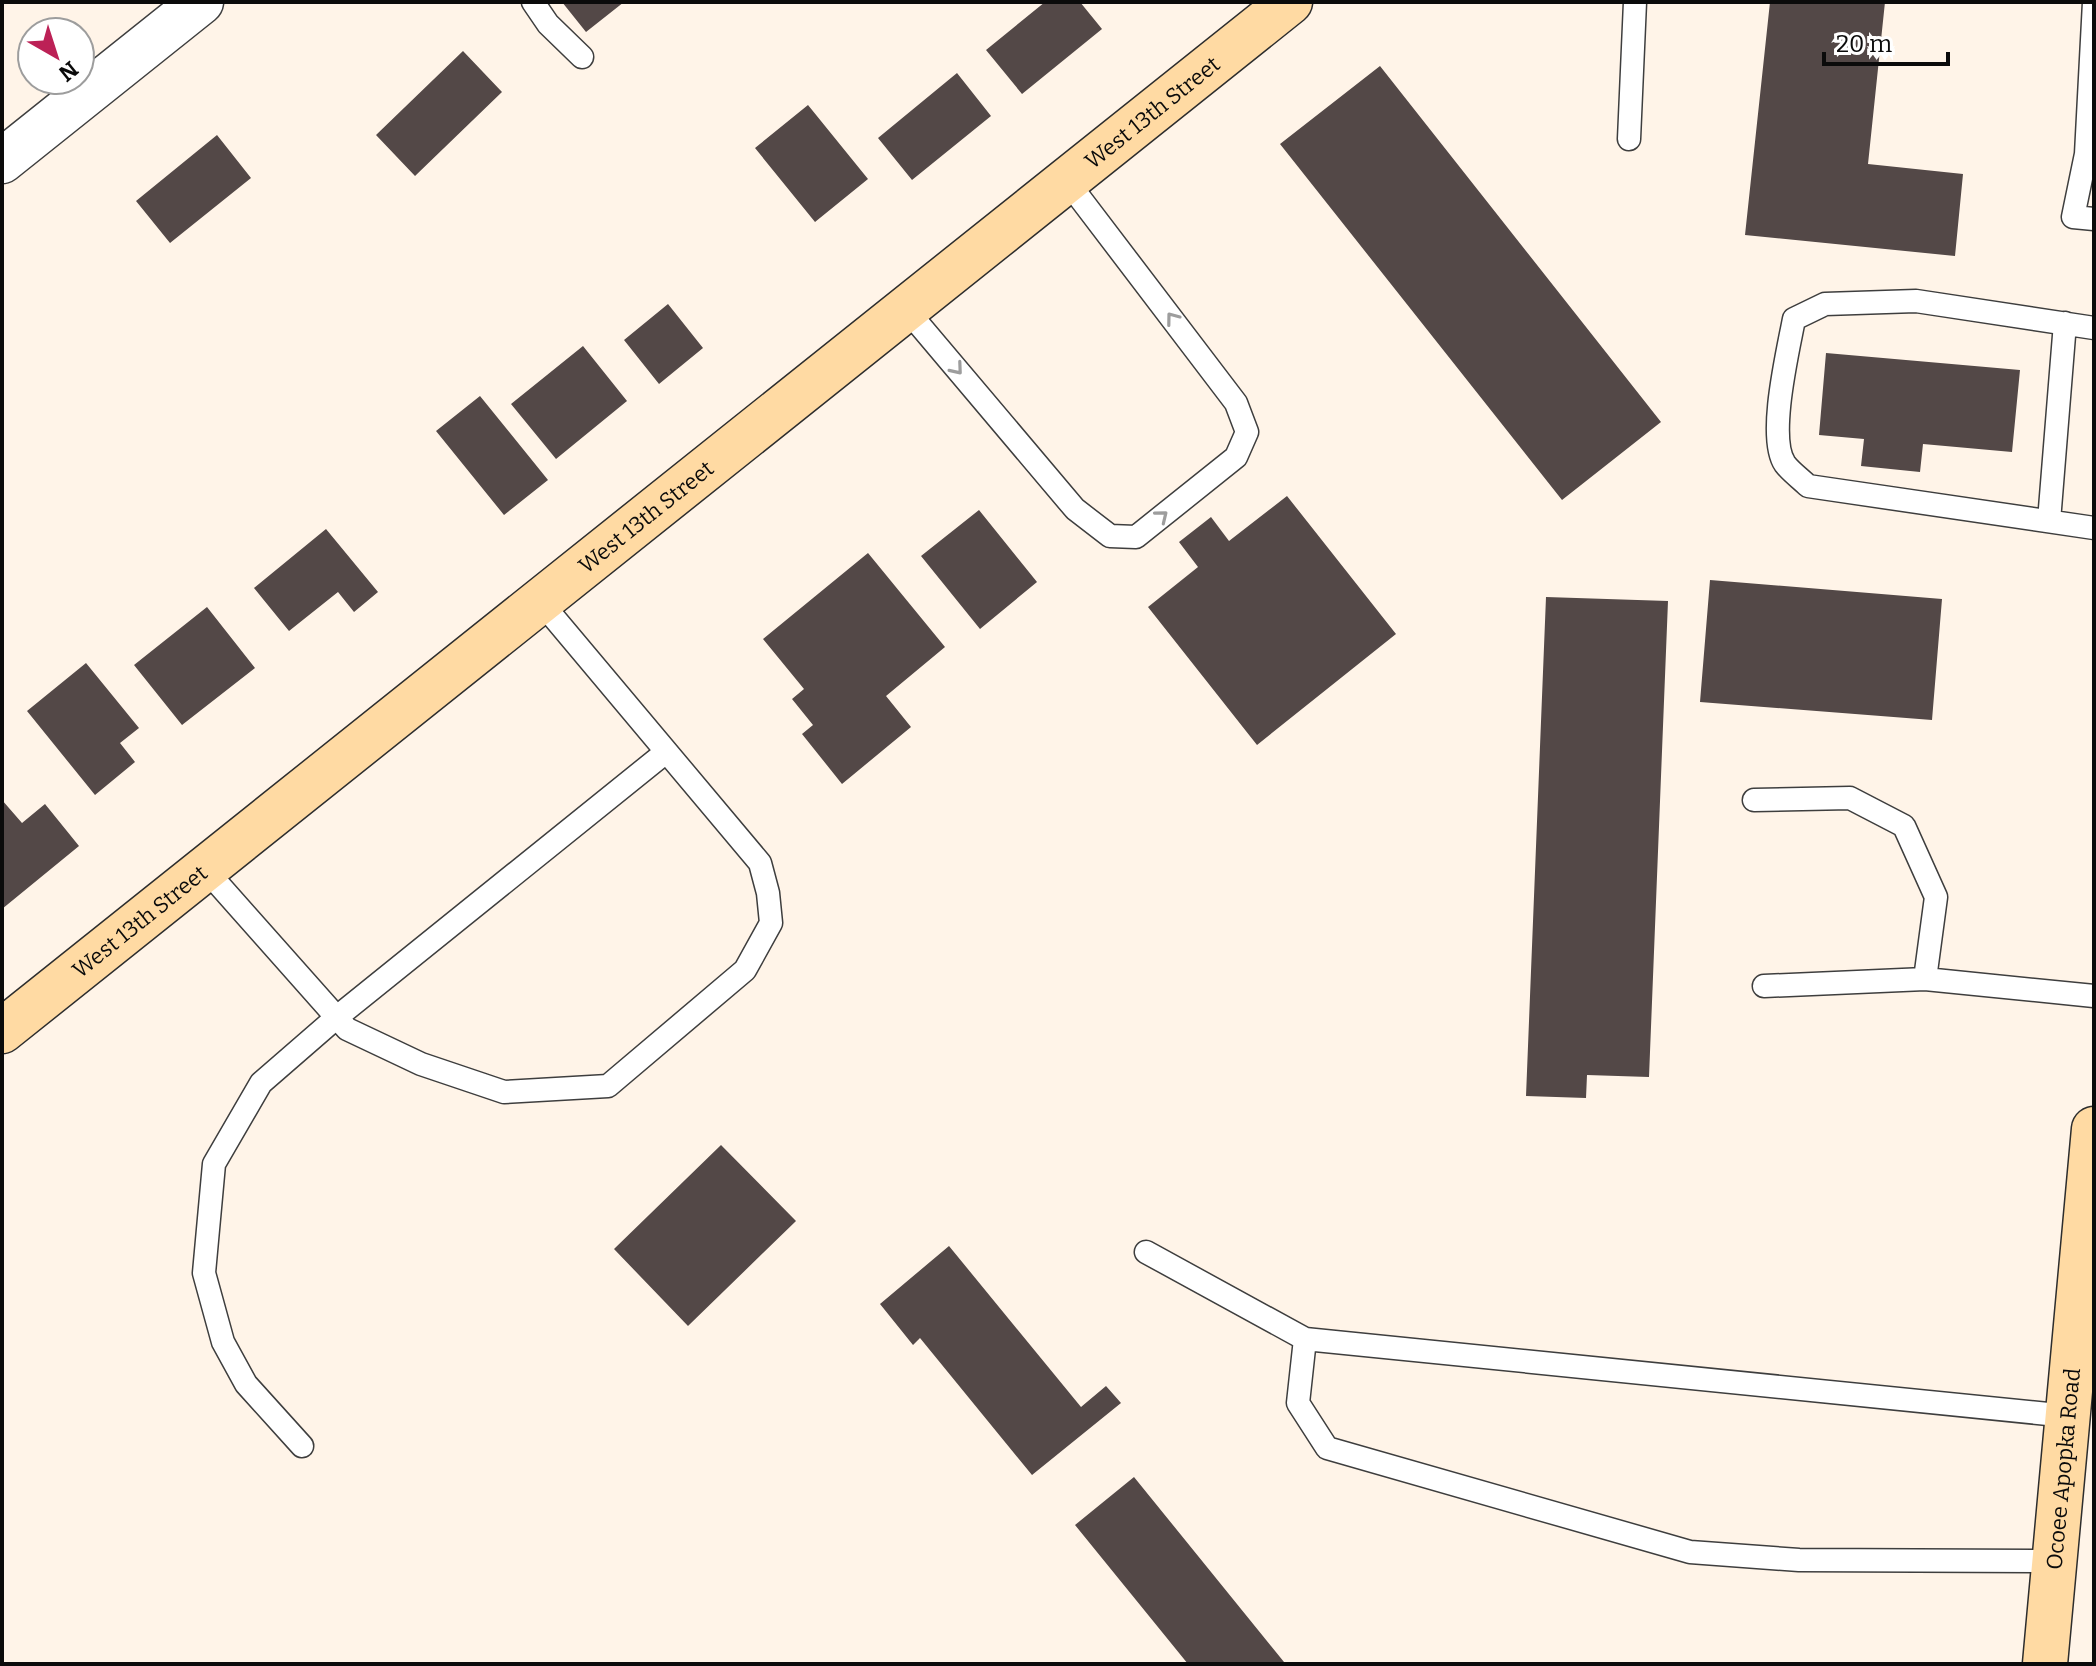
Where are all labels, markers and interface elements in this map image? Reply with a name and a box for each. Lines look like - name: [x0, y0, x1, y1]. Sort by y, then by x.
- north arrow: [16, 16, 96, 96]
- scale bar: [1824, 16, 1948, 66]
- text: 20 m: [1836, 30, 1892, 58]
- street label: West 13th Street: [1079, 50, 1225, 174]
- text: N: [53, 55, 83, 87]
- one-way arrow: [1167, 312, 1181, 327]
- one-way arrow: [947, 359, 962, 374]
- street label: West 13th Street: [573, 455, 719, 579]
- one-way arrow: [1153, 511, 1168, 526]
- street label: West 13th Street: [67, 859, 212, 983]
- street label: Ocoee Apopka Road: [2040, 1367, 2086, 1571]

